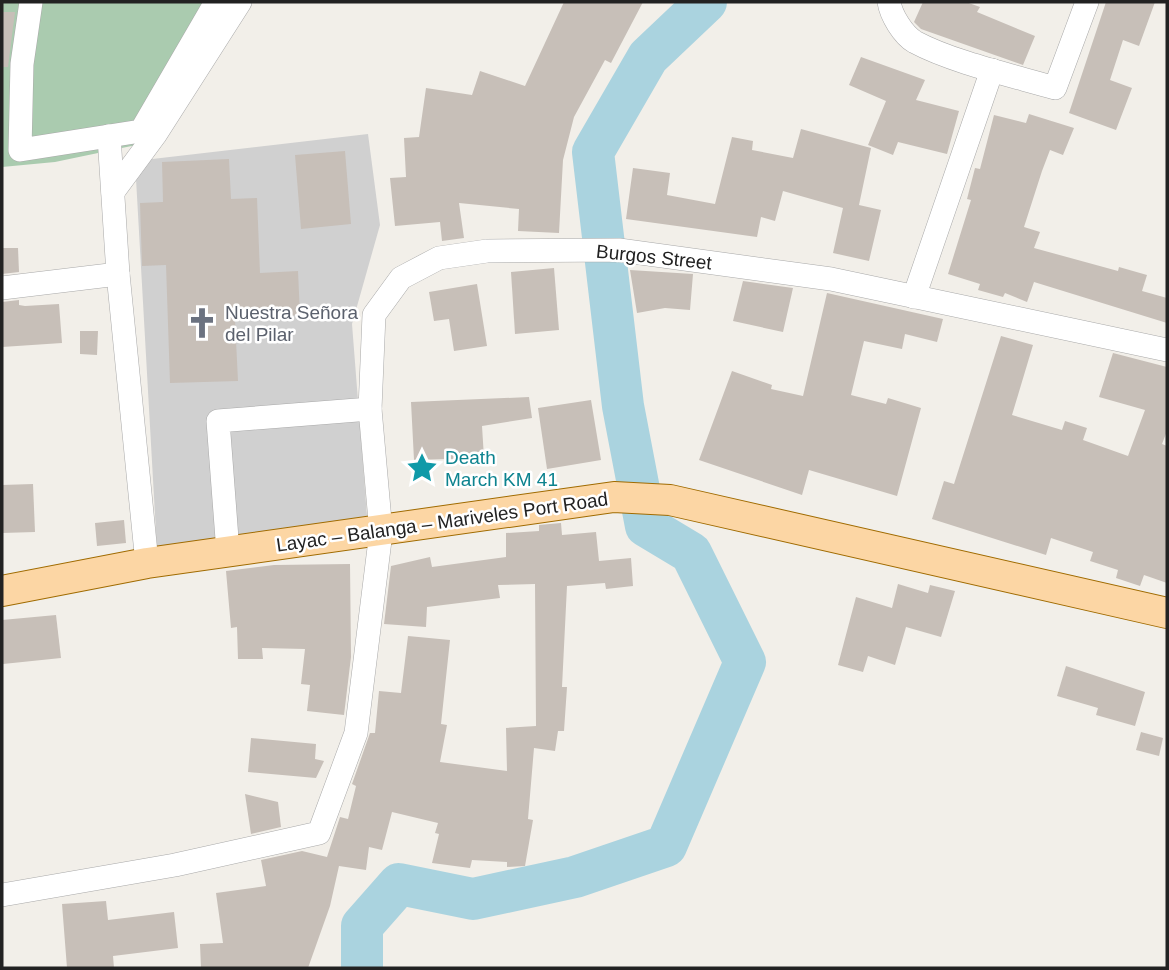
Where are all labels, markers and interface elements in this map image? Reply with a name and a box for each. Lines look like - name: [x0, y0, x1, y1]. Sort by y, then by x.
- street label: Burgos Street: [595, 240, 714, 274]
- place label: Nuestra Señora del Pilar: [225, 302, 359, 345]
- church icon: Nuestra Señora del Pilar: [185, 306, 219, 340]
- place label: Death March KM 41: [445, 447, 558, 490]
- place icon: Death March KM 41: [405, 451, 439, 485]
- street label: Layac – Balanga – Mariveles Port Road: [275, 488, 609, 556]

